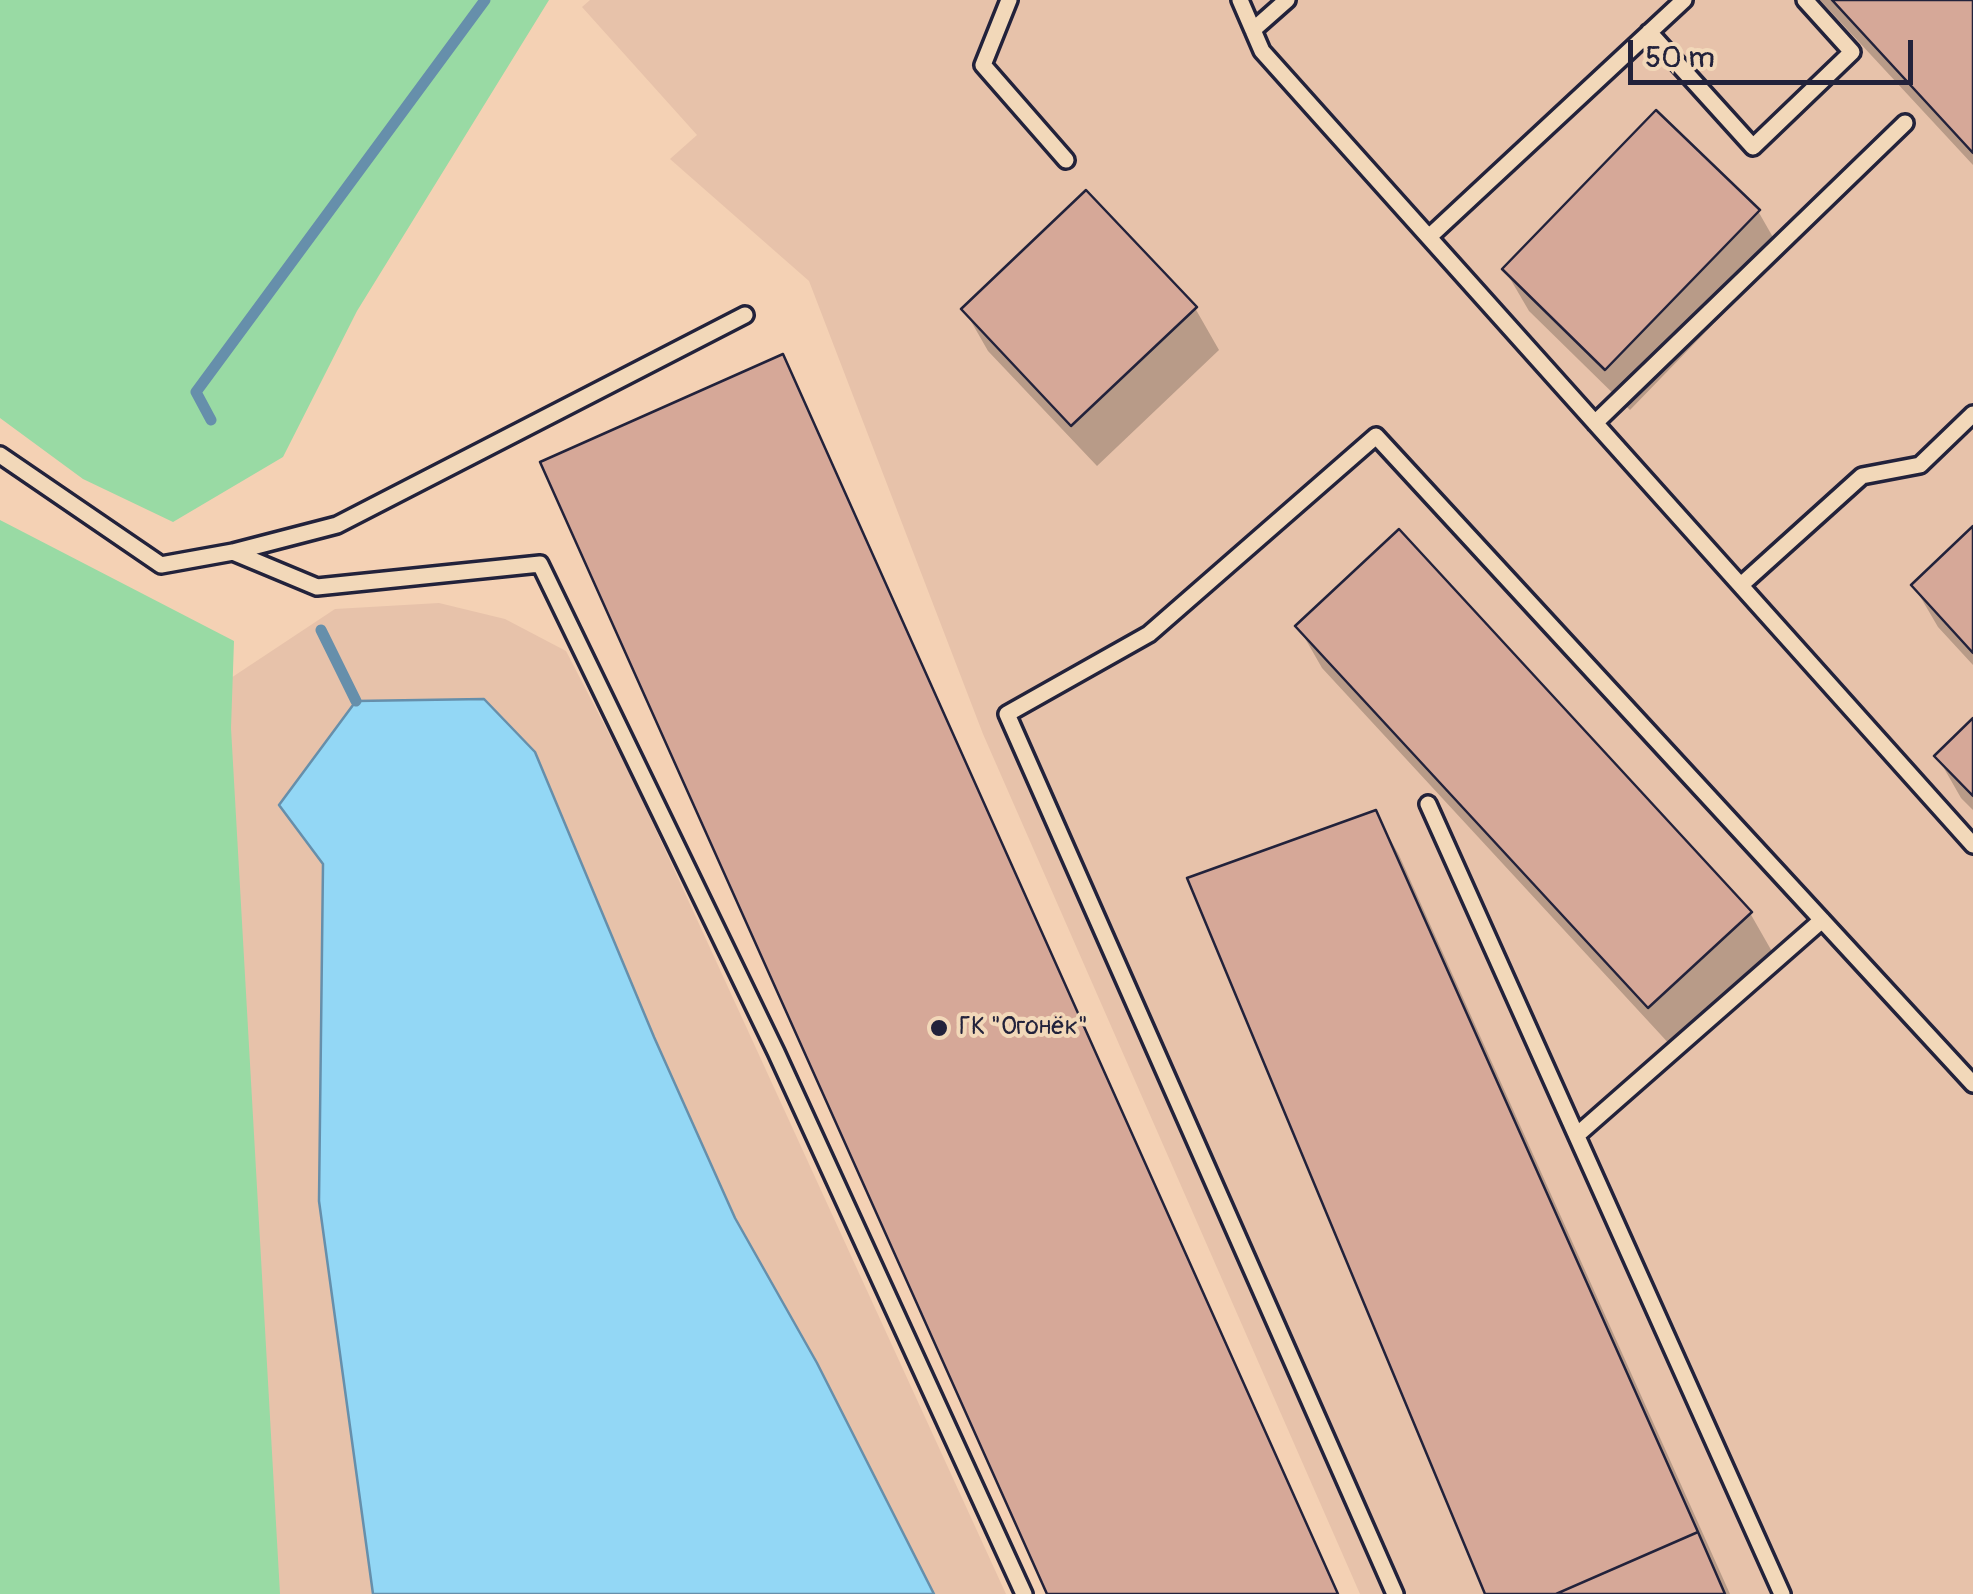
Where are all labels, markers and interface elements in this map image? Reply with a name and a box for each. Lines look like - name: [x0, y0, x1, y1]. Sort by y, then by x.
- scale bar: [1633, 20, 1918, 82]
- text: 50 m: [1645, 39, 1715, 76]
- place label: ГК "Огонёк": [959, 1013, 1088, 1043]
- marker: ГК "Огонёк": [928, 1017, 950, 1039]

